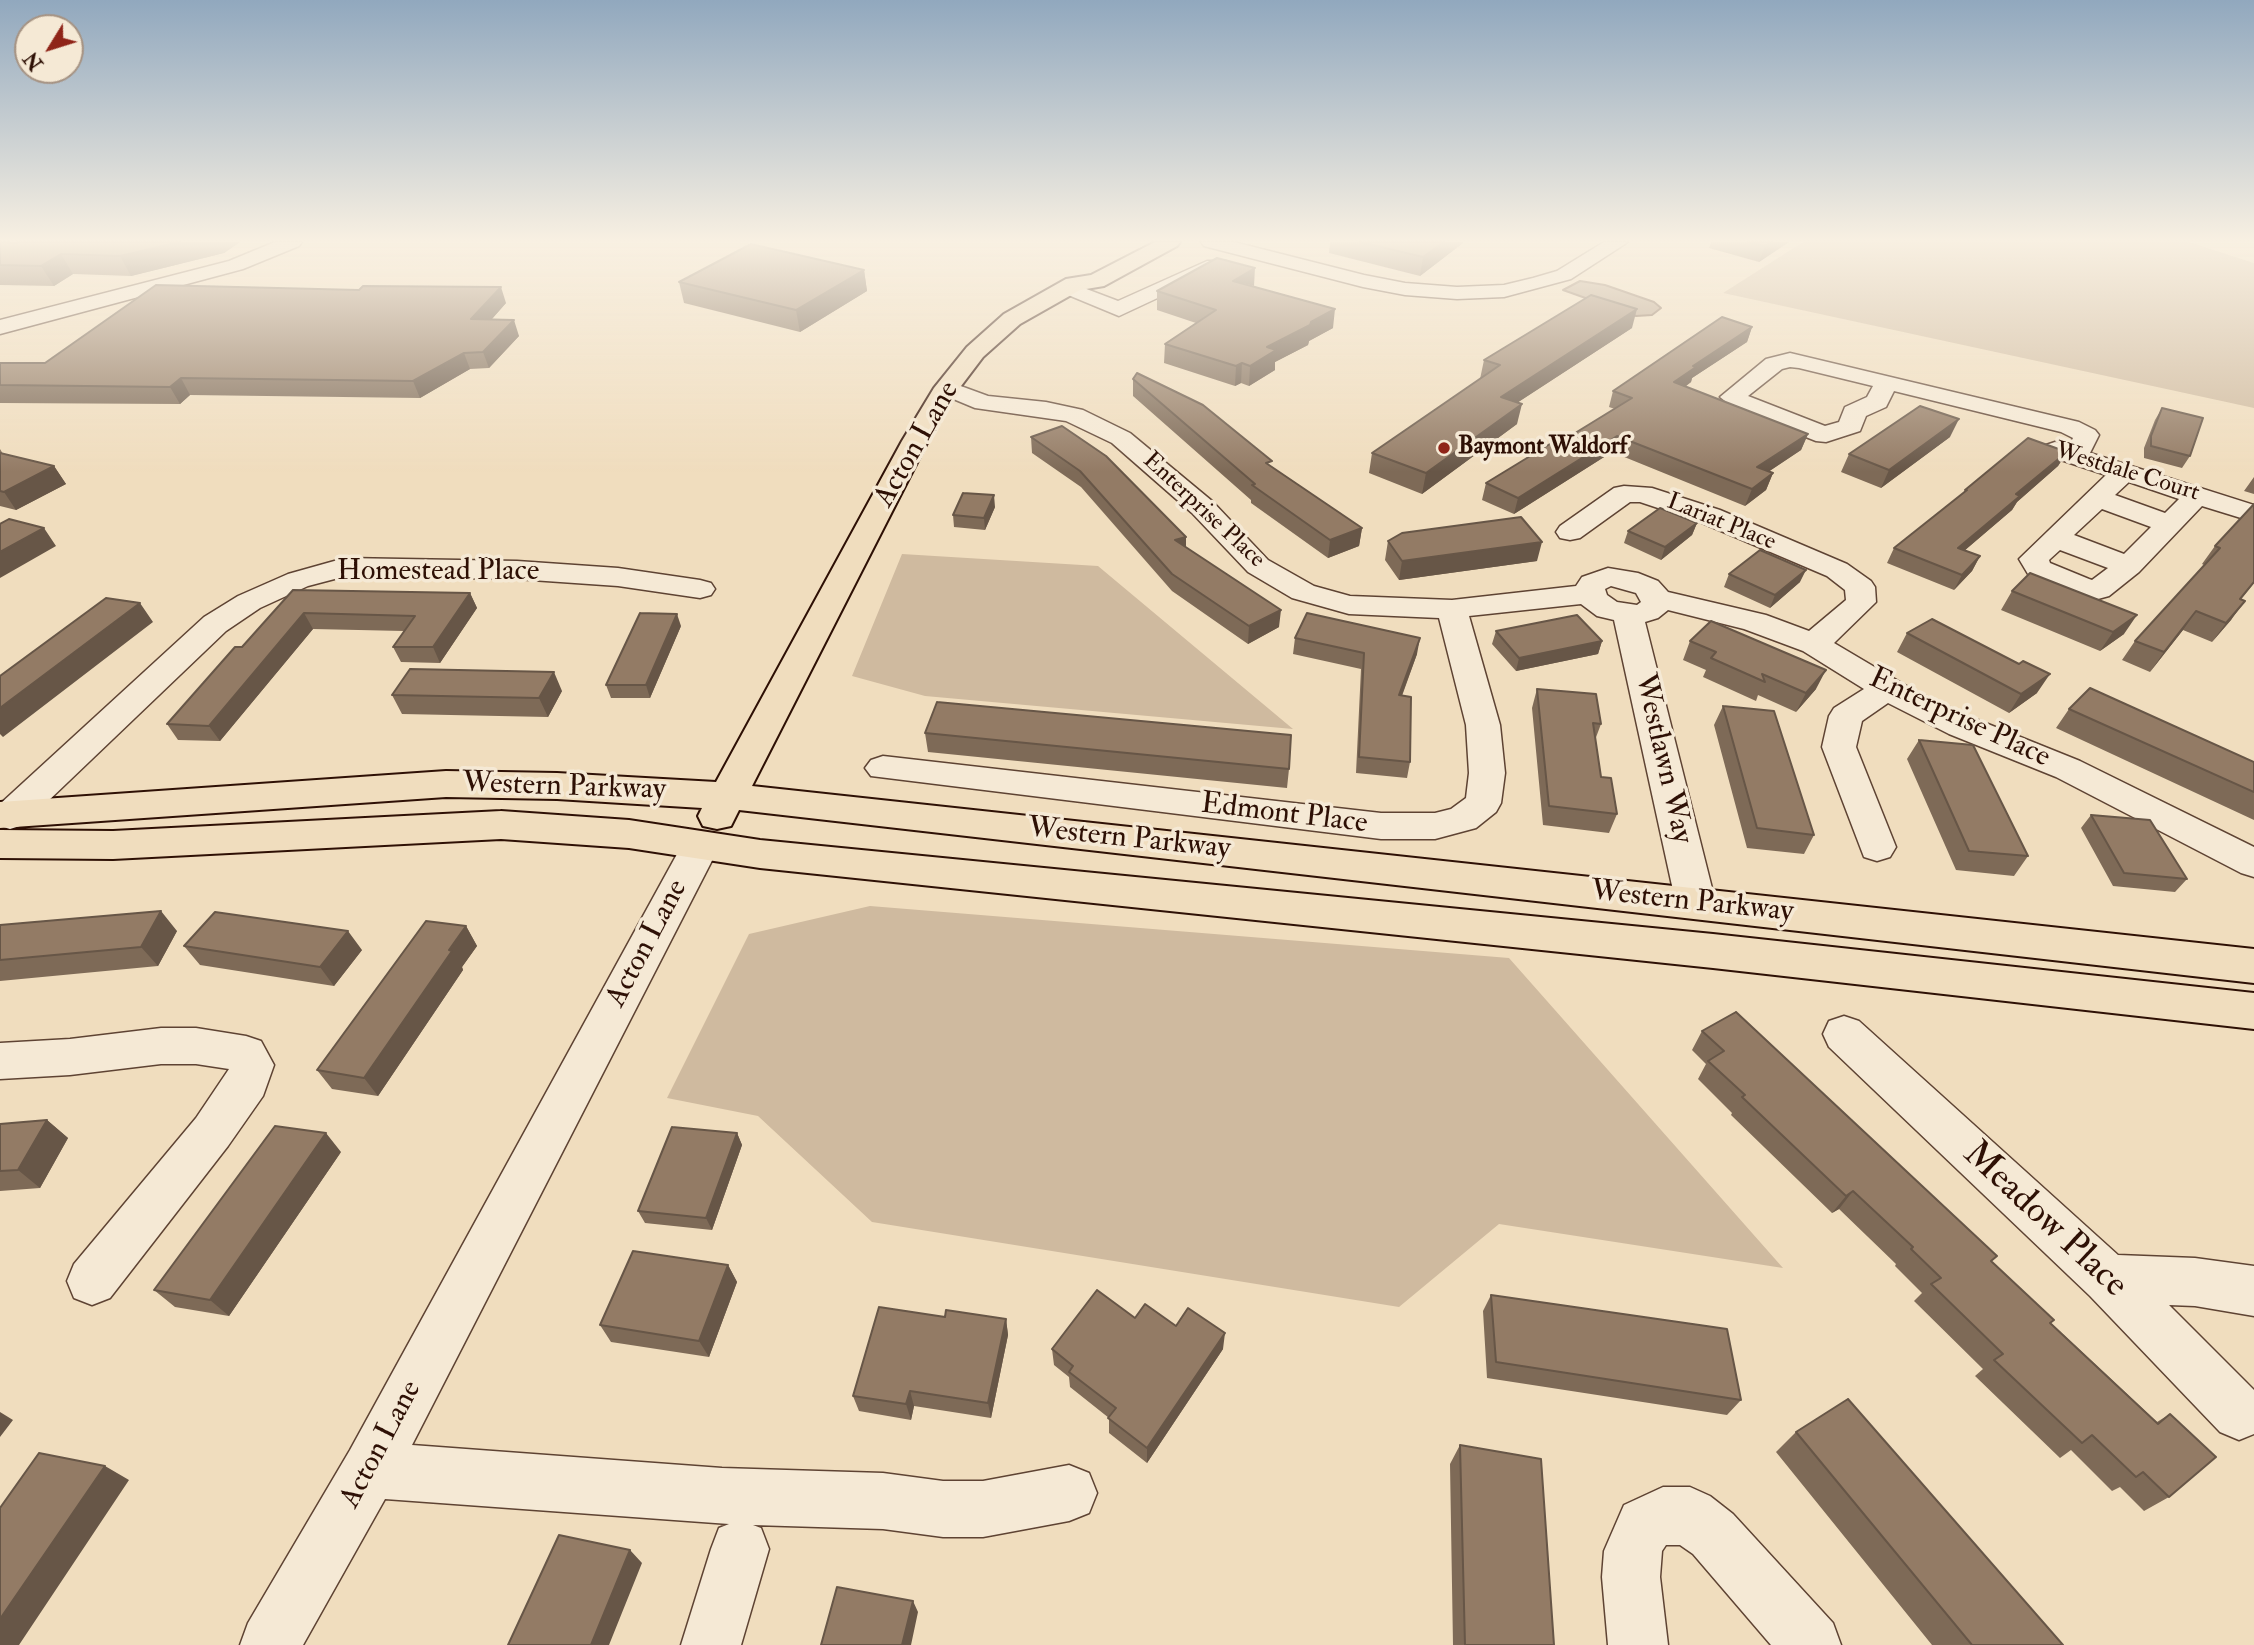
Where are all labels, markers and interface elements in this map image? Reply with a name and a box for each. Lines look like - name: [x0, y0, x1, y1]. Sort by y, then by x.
- north arrow: [14, 14, 84, 84]
- text: N: [19, 47, 49, 75]
- street label: Acton Lane: [868, 376, 968, 514]
- place label: Baymont Waldorf: [1458, 434, 1627, 462]
- street label: Westdale Court: [2051, 437, 2203, 509]
- marker: Baymont Waldorf: [1436, 440, 1452, 456]
- street label: Enterprise Place: [1136, 447, 1270, 575]
- street label: Lariat Place: [1662, 488, 1780, 558]
- street label: Homestead Place: [337, 555, 539, 591]
- street label: Enterprise Place: [1863, 661, 2055, 777]
- street label: Westlawn Way: [1625, 670, 1699, 848]
- street label: Western Parkway: [462, 766, 666, 810]
- street label: Edmont Place: [1199, 787, 1369, 843]
- street label: Western Parkway: [1026, 811, 1232, 869]
- street label: Acton Lane: [599, 874, 697, 1014]
- street label: Western Parkway: [1589, 874, 1795, 932]
- street label: Meadow Place: [1952, 1133, 2136, 1309]
- street label: Acton Lane: [333, 1375, 431, 1515]

